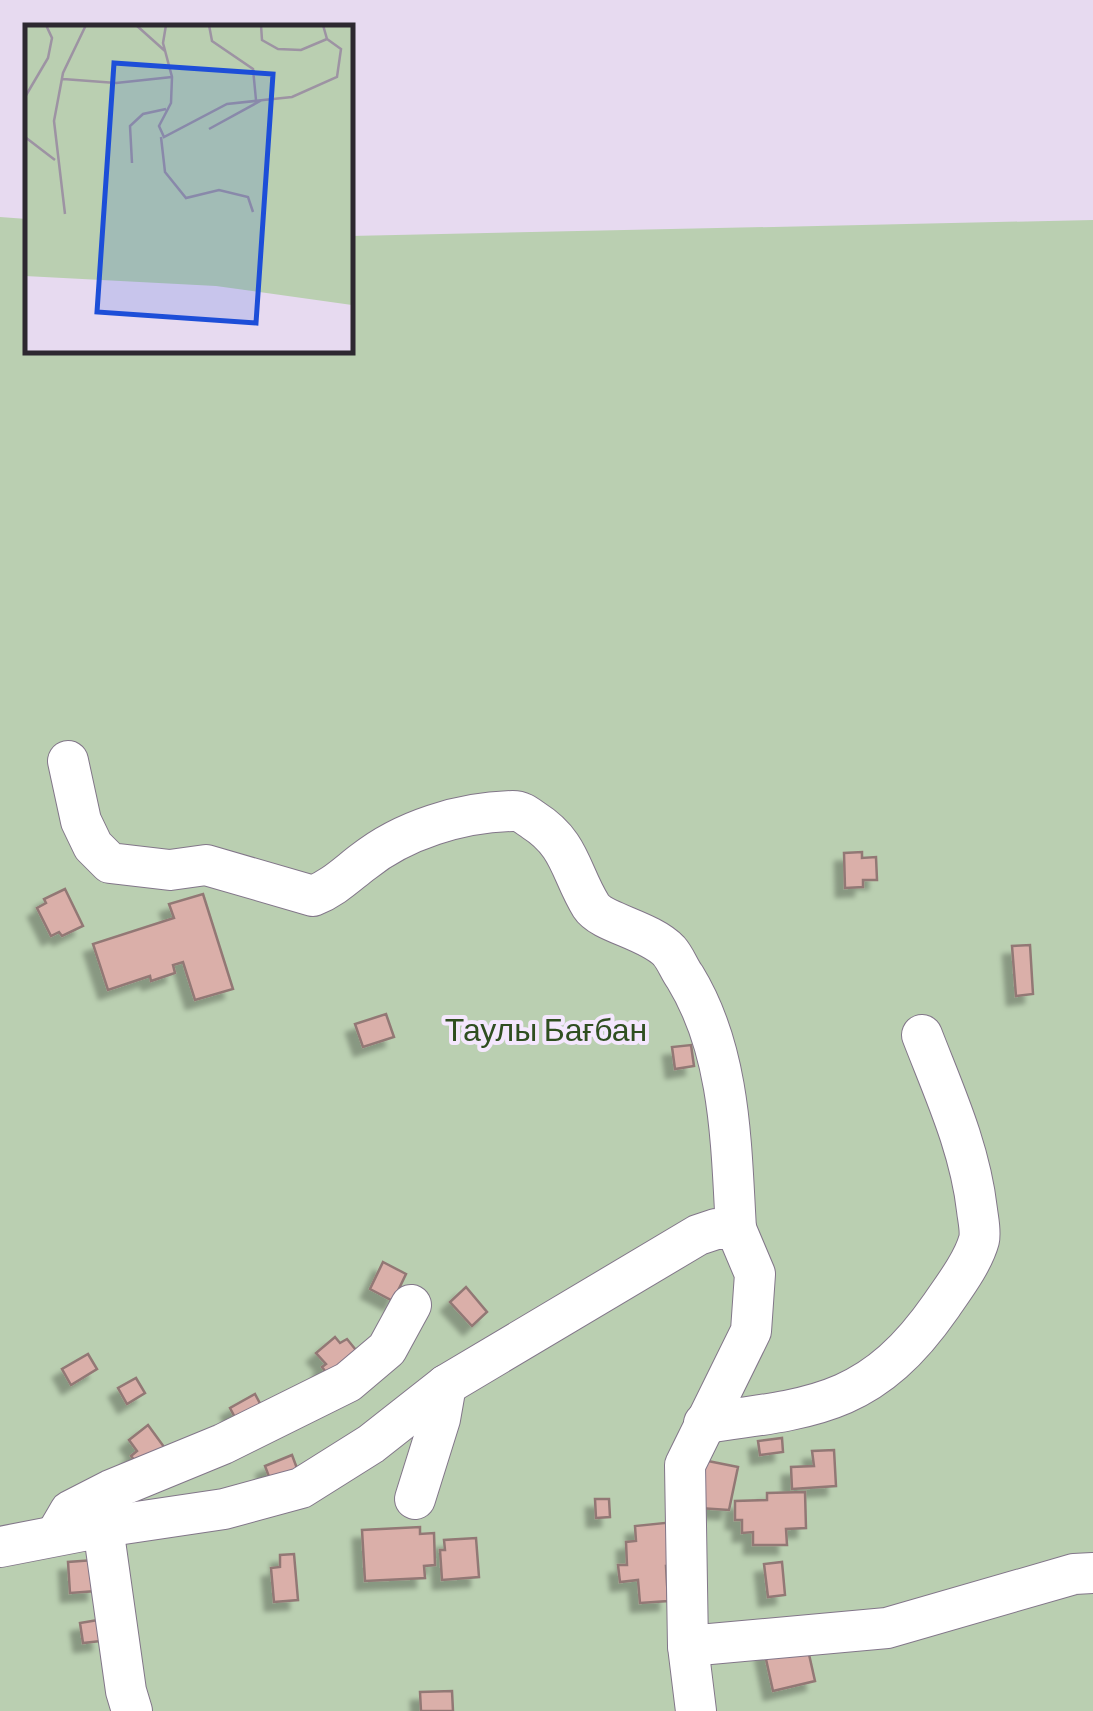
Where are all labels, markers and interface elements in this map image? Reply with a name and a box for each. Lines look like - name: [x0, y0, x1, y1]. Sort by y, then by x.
- inset map: [25, 25, 352, 352]
- park label: Таулы Бағбан: [445, 1009, 647, 1048]

